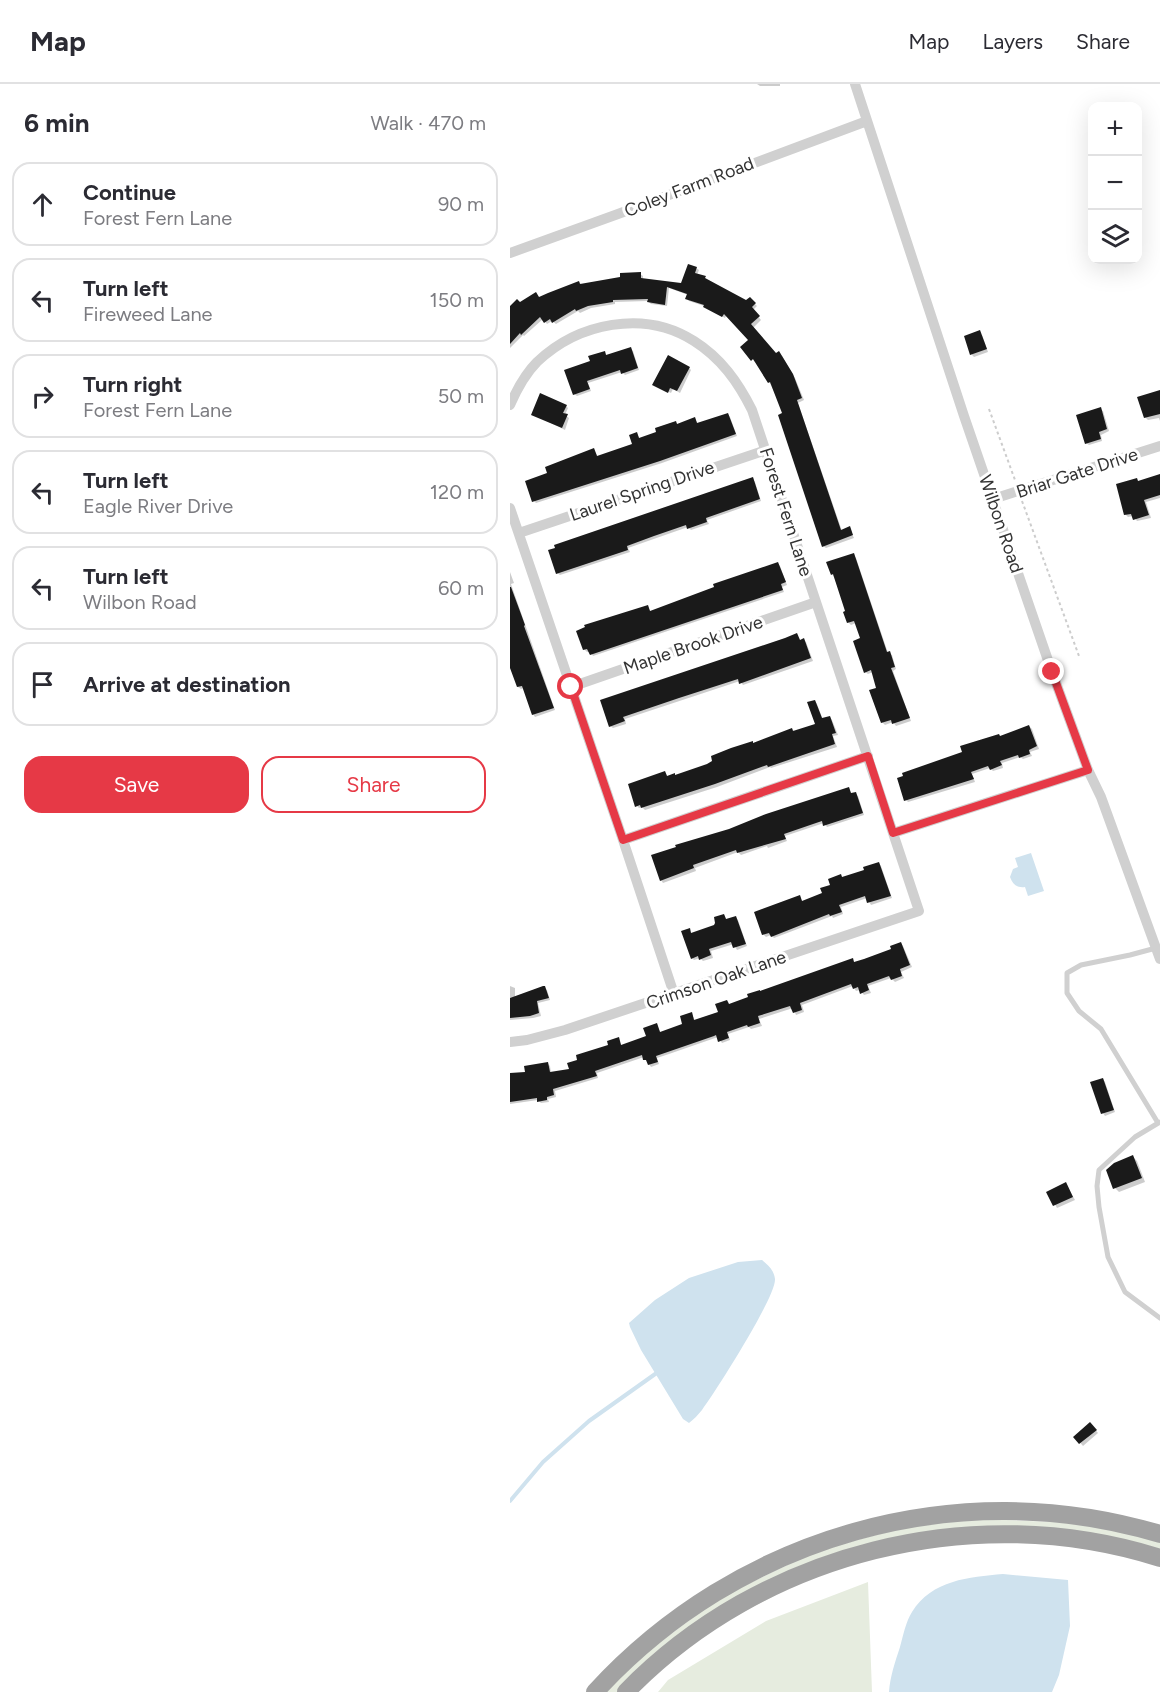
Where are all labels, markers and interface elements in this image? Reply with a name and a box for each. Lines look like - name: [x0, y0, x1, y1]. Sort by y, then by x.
- text: Map: [30, 24, 86, 58]
- text: Map: [909, 29, 949, 54]
- text: Layers: [982, 29, 1043, 54]
- text: Share: [1076, 29, 1130, 54]
- map controls: [1088, 102, 1142, 264]
- button: +: [1088, 102, 1142, 156]
- text: 6 min: [24, 107, 90, 139]
- text: Walk · 470 m: [370, 111, 486, 135]
- street label: Coley Farm Road: [621, 152, 757, 222]
- button: −: [1088, 156, 1142, 210]
- text: Continue: [83, 179, 176, 206]
- icon: ahead: [26, 188, 59, 221]
- text: 90 m: [438, 192, 484, 216]
- text: Forest Fern Lane: [83, 206, 232, 230]
- button: layers: [1088, 210, 1142, 264]
- text: Turn left: [83, 275, 169, 302]
- icon: left: [26, 284, 59, 317]
- text: 150 m: [429, 288, 484, 312]
- text: Fireweed Lane: [83, 302, 213, 326]
- text: Turn right: [83, 371, 182, 398]
- icon: right: [26, 380, 59, 413]
- text: 50 m: [438, 384, 484, 408]
- text: Forest Fern Lane: [83, 398, 232, 422]
- street label: Briar Gate Drive: [1013, 443, 1141, 503]
- street label: Forest Fern Lane: [755, 445, 817, 579]
- street label: Laurel Spring Drive: [567, 456, 717, 526]
- text: Turn left: [83, 467, 169, 494]
- street label: Wilbon Road: [974, 472, 1028, 576]
- icon: left: [26, 476, 59, 509]
- text: 120 m: [430, 480, 484, 504]
- text: Eagle River Drive: [83, 494, 233, 518]
- text: Turn left: [83, 563, 169, 590]
- icon: left: [26, 572, 59, 605]
- text: 60 m: [438, 576, 484, 600]
- text: Wilbon Road: [83, 590, 197, 614]
- street label: Maple Brook Drive: [620, 611, 766, 679]
- route end: [1038, 658, 1064, 684]
- icon: arrive: [26, 668, 59, 701]
- text: Arrive at destination: [83, 671, 291, 698]
- route start: [557, 673, 583, 699]
- button: Save: [24, 756, 249, 813]
- button: Share: [261, 756, 486, 813]
- street label: Crimson Oak Lane: [643, 946, 789, 1014]

